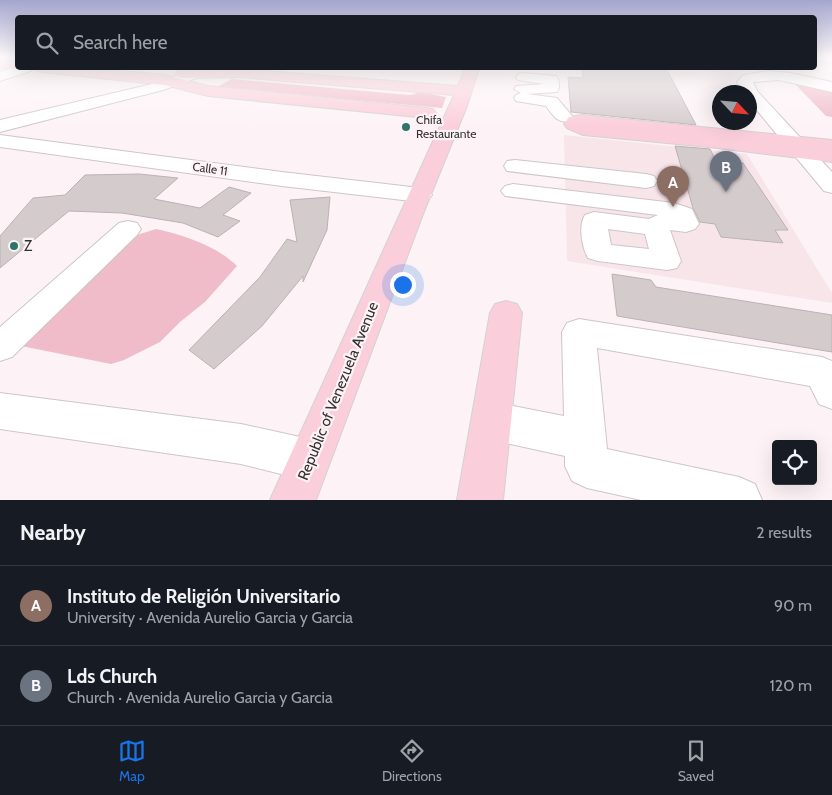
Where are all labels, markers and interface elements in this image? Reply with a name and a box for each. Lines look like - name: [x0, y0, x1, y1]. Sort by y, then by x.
- search box: [15, 15, 817, 70]
- icon: search: [33, 29, 61, 57]
- text: Search here: [73, 31, 167, 54]
- north arrow: [712, 85, 757, 130]
- place label: Chifa Restaurante: [416, 112, 476, 141]
- marker: Chifa Restaurante: [400, 121, 412, 133]
- pin: B: [710, 151, 742, 192]
- street label: Calle 11: [191, 159, 229, 178]
- pin: A: [657, 166, 689, 207]
- place label: Z: [24, 237, 33, 255]
- marker: Z: [8, 240, 20, 252]
- your location: [390, 272, 416, 298]
- street label: Republic of Venezuela Avenue: [294, 299, 382, 483]
- map controls: [772, 440, 817, 485]
- button: locate: [772, 440, 817, 485]
- text: Nearby: [20, 520, 86, 545]
- text: 2 results: [756, 523, 812, 542]
- text: Instituto de Religión Universitario: [67, 585, 340, 608]
- text: A: [31, 596, 41, 615]
- text: 90 m: [774, 596, 812, 615]
- text: University · Avenida Aurelio Garcia y Garcia: [67, 608, 353, 627]
- text: Lds Church: [67, 665, 157, 688]
- text: B: [31, 676, 41, 695]
- text: 120 m: [770, 676, 812, 695]
- text: Church · Avenida Aurelio Garcia y Garcia: [67, 688, 333, 707]
- tab: Map: [118, 737, 146, 785]
- tab: Directions: [382, 737, 442, 785]
- tab: Saved: [678, 737, 714, 785]

